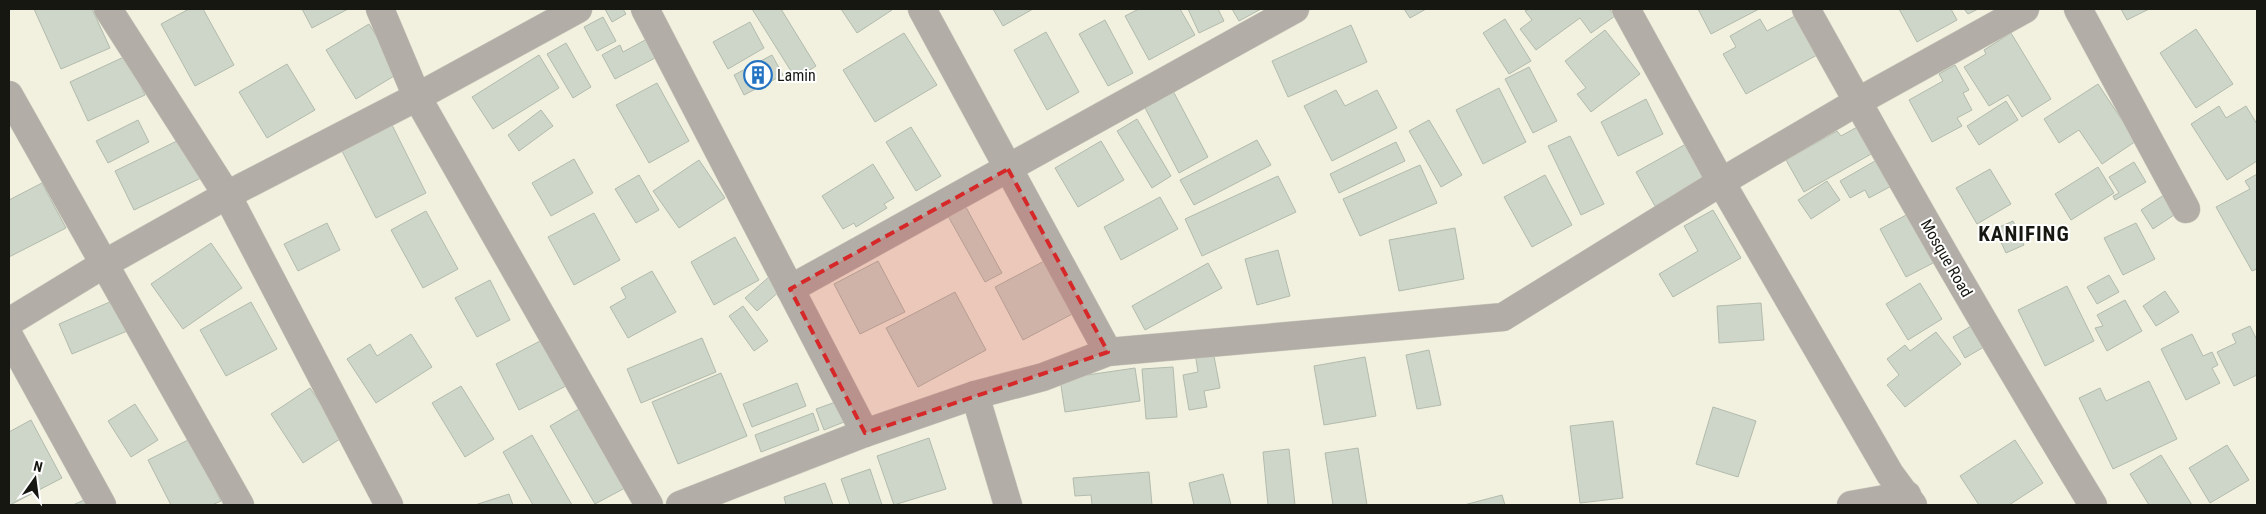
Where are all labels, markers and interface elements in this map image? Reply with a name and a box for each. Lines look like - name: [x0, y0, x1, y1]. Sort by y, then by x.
- building icon: Lamin: [743, 60, 773, 90]
- place label: Lamin: [777, 66, 816, 85]
- street label: Mosque Road: [1917, 216, 1976, 300]
- district label: KANIFING: [1978, 222, 2070, 246]
- north arrow: [10, 454, 60, 504]
- text: N: [32, 458, 44, 475]

